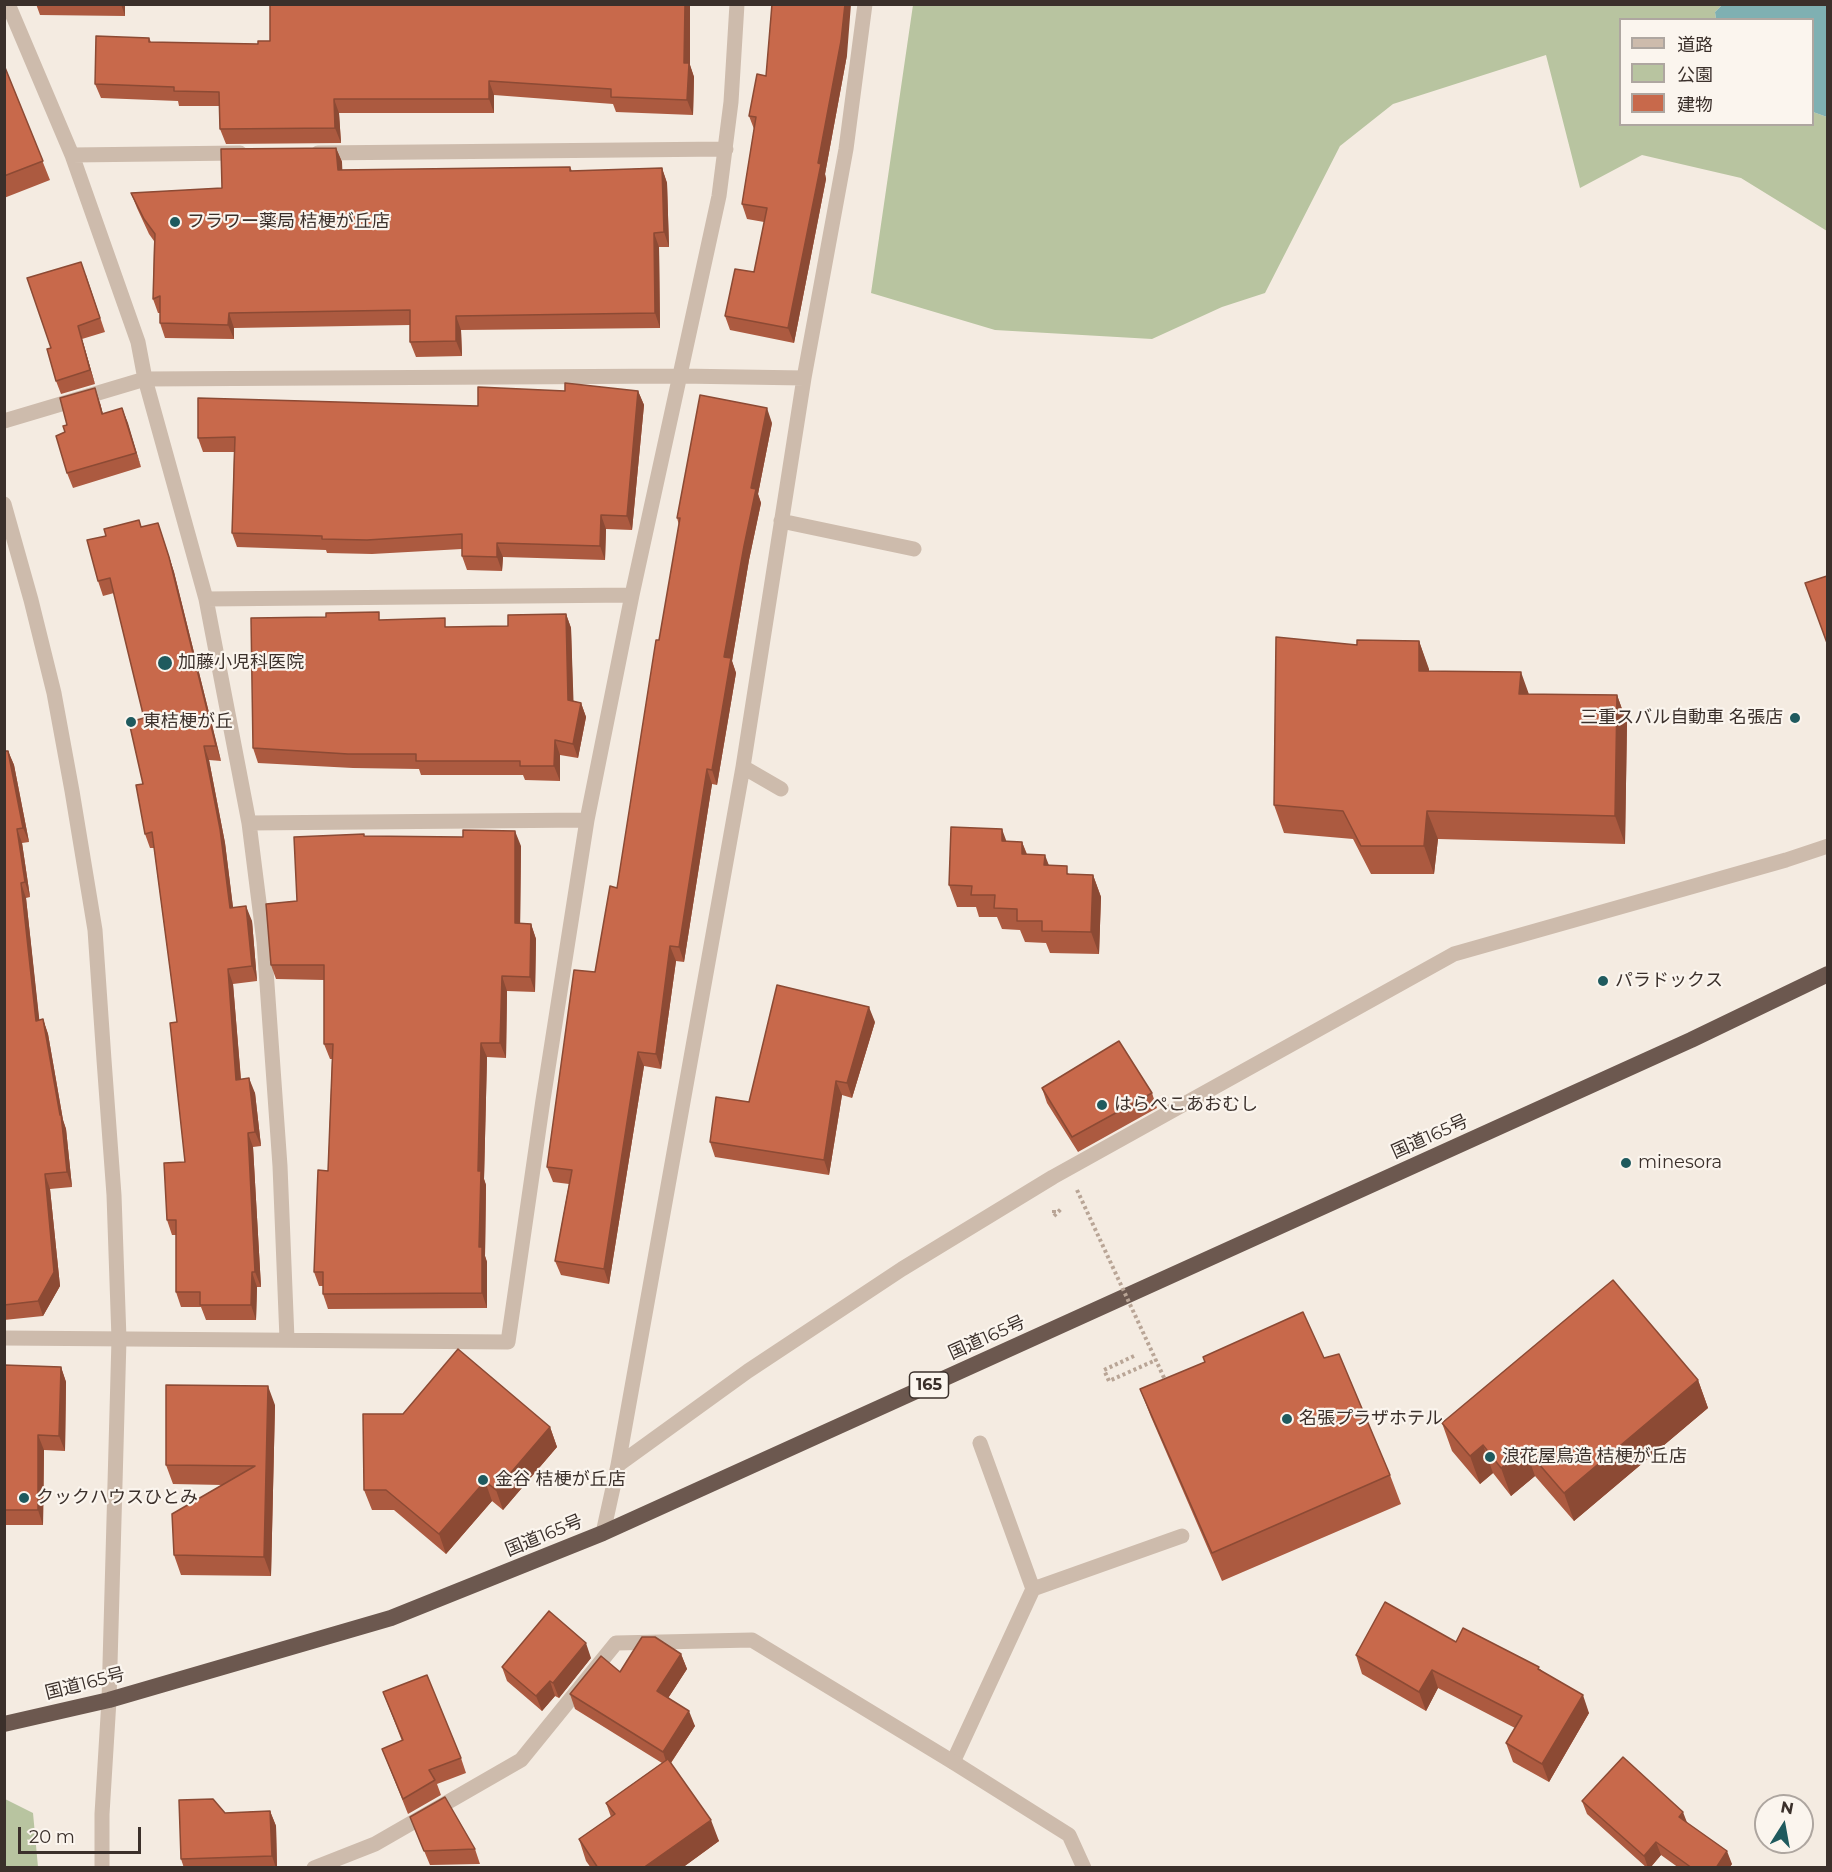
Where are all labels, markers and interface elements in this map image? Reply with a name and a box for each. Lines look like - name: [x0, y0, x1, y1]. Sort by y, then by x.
- legend: [1619, 18, 1814, 126]
- text: 道路: [1677, 34, 1713, 56]
- text: 公園: [1677, 64, 1713, 86]
- text: 建物: [1677, 94, 1713, 116]
- place label: フラワー薬局 桔梗が丘店: [187, 211, 390, 233]
- marker: フラワー薬局 桔梗が丘店: [168, 215, 182, 229]
- place label: 加藤小児科医院: [178, 652, 304, 674]
- marker: 加藤小児科医院: [156, 654, 174, 672]
- place label: 三重スバル自動車 名張店: [1580, 707, 1783, 729]
- place label: 東桔梗が丘: [143, 711, 233, 733]
- marker: 三重スバル自動車 名張店: [1788, 711, 1802, 725]
- marker: 東桔梗が丘: [124, 715, 138, 729]
- place label: パラドックス: [1615, 970, 1723, 992]
- marker: パラドックス: [1596, 974, 1610, 988]
- place label: はらぺこあおむし: [1114, 1094, 1258, 1116]
- marker: はらぺこあおむし: [1095, 1098, 1109, 1112]
- street label: 国道165号: [1388, 1111, 1472, 1163]
- place label: minesora: [1638, 1152, 1722, 1174]
- marker: minesora: [1619, 1156, 1633, 1170]
- street label: 国道165号: [945, 1312, 1029, 1364]
- road number: 165: [910, 1372, 948, 1398]
- place label: 名張プラザホテル: [1299, 1408, 1443, 1430]
- marker: 名張プラザホテル: [1280, 1412, 1294, 1426]
- place label: 浪花屋鳥造 桔梗が丘店: [1502, 1446, 1687, 1468]
- marker: 浪花屋鳥造 桔梗が丘店: [1483, 1450, 1497, 1464]
- place label: 金谷 桔梗が丘店: [495, 1469, 626, 1491]
- marker: 金谷 桔梗が丘店: [476, 1473, 490, 1487]
- place label: クックハウスひとみ: [36, 1487, 198, 1509]
- marker: クックハウスひとみ: [17, 1491, 31, 1505]
- street label: 国道165号: [502, 1511, 586, 1561]
- street label: 国道165号: [43, 1664, 127, 1704]
- north arrow: [1754, 1794, 1814, 1854]
- text: N: [1779, 1797, 1795, 1818]
- scale bar: [21, 1815, 144, 1853]
- text: 20 m: [29, 1826, 75, 1848]

